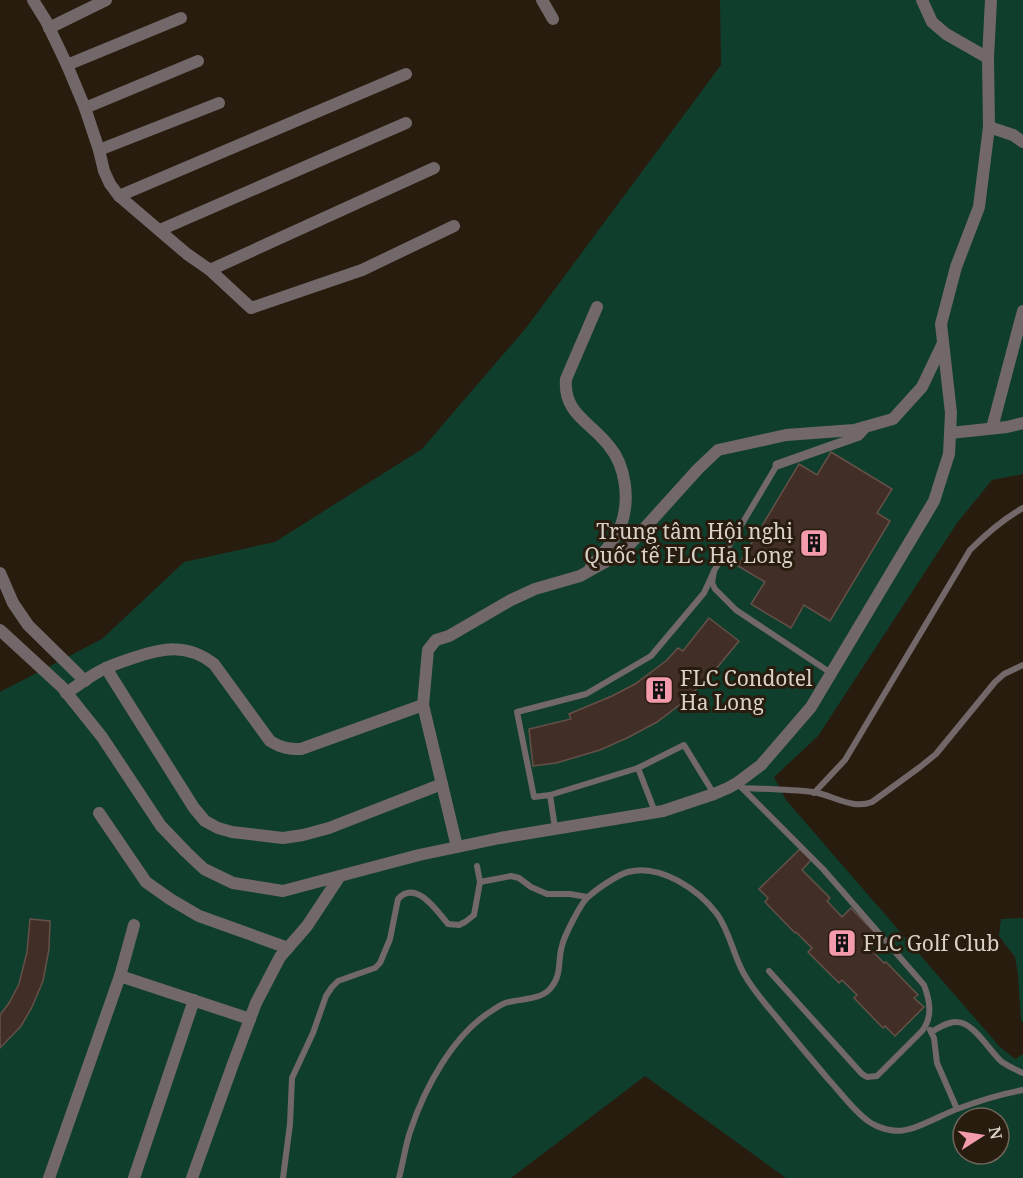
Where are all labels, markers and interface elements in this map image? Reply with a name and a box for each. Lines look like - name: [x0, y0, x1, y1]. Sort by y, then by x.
- place label: Trung tâm Hội nghị Quốc tế FLC Hạ Long: [584, 517, 794, 569]
- building icon: Trung tâm Hội nghị Quốc tế FLC Hạ Long: [798, 527, 830, 559]
- place label: FLC Condotel Ha Long: [680, 664, 813, 716]
- building icon: FLC Condotel Ha Long: [643, 674, 675, 706]
- building icon: FLC Golf Club: [826, 927, 858, 959]
- place label: FLC Golf Club: [863, 929, 999, 957]
- north arrow: [951, 1106, 1011, 1166]
- text: N: [984, 1124, 1008, 1142]

